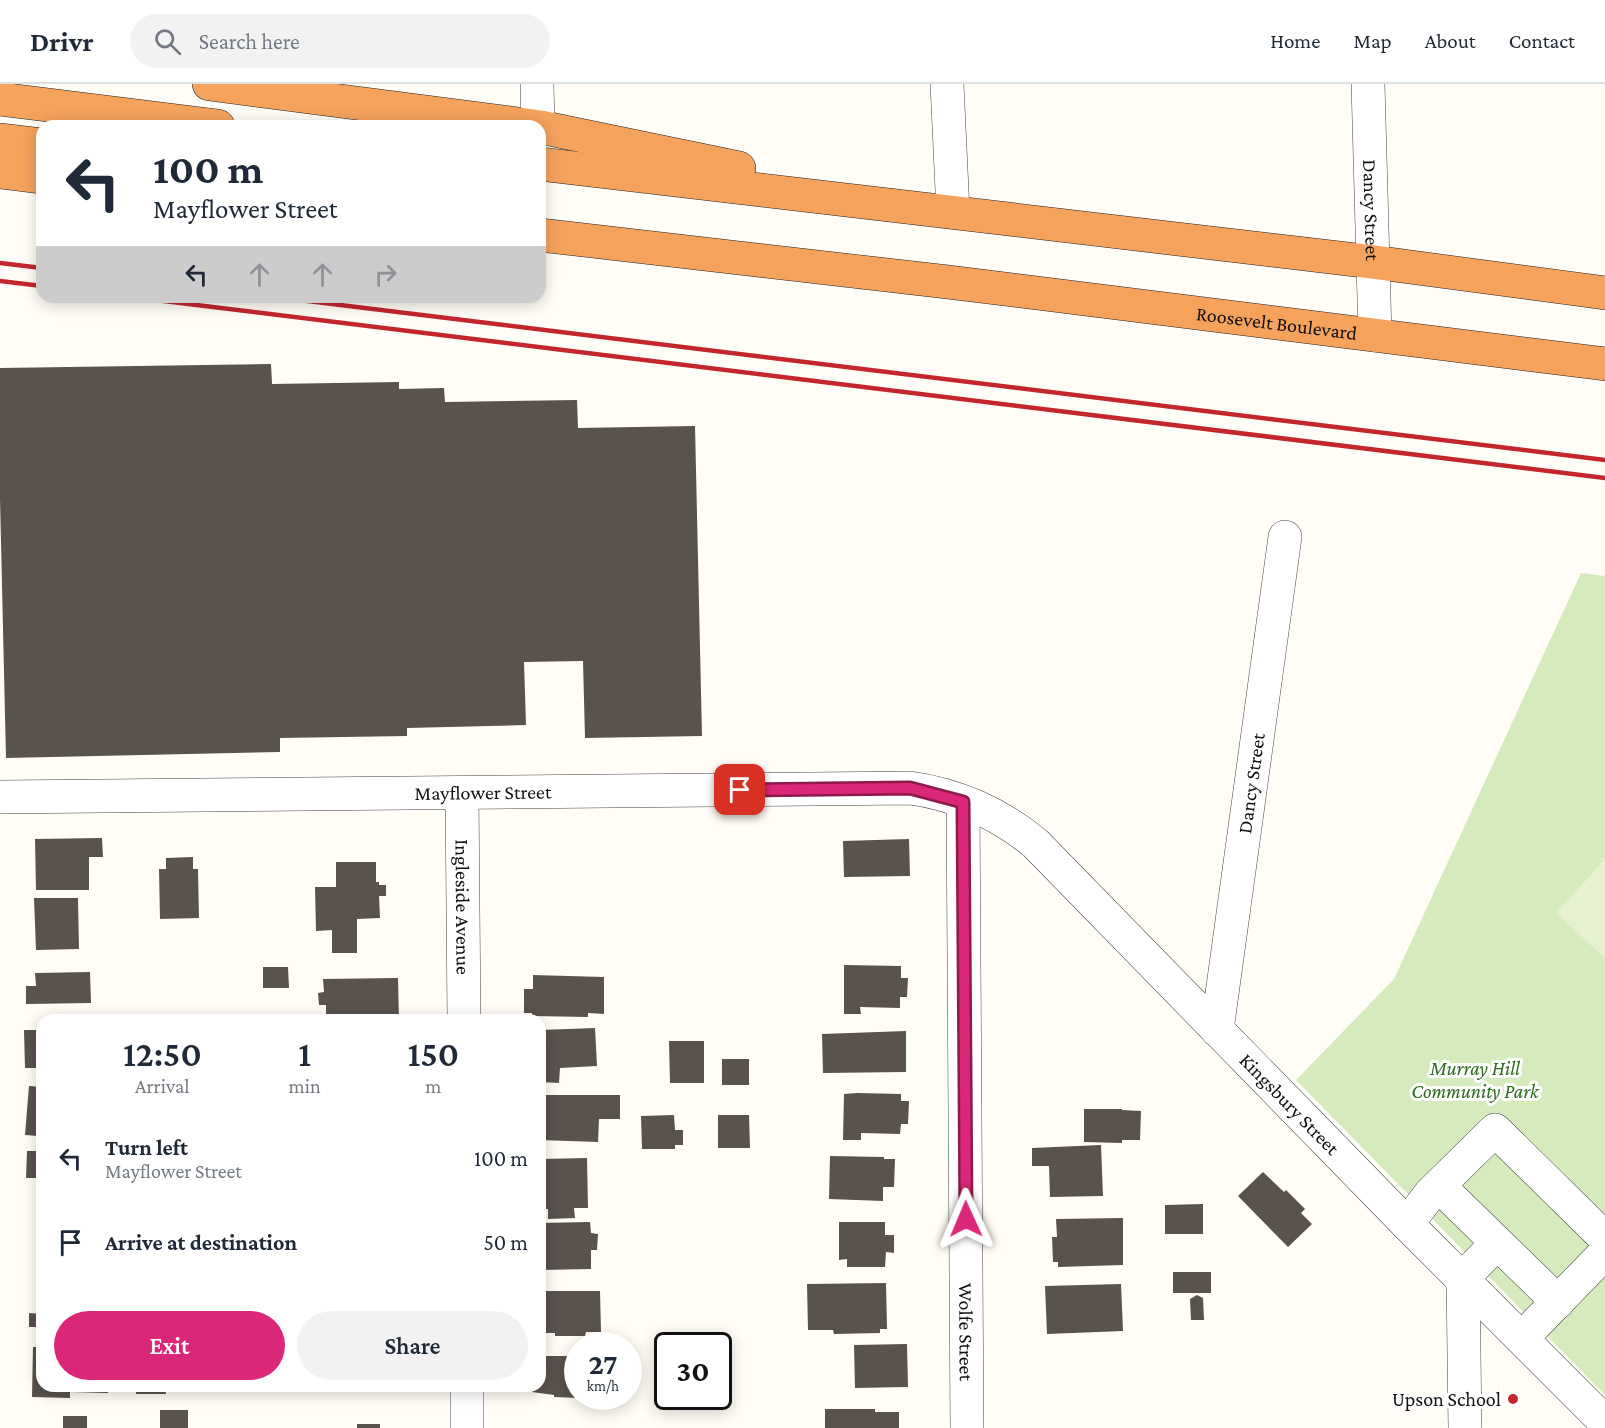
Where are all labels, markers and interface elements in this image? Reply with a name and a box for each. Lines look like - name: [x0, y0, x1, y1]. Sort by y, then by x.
- search box: [130, 14, 550, 68]
- icon: search: [151, 25, 184, 58]
- text: Drivr: [30, 26, 94, 57]
- text: Search here: [199, 29, 300, 54]
- text: Home: [1270, 29, 1320, 53]
- text: Map: [1353, 29, 1392, 53]
- text: About: [1425, 29, 1476, 53]
- text: Contact: [1509, 29, 1575, 53]
- icon: left: [54, 144, 132, 222]
- text: 100 m: [153, 145, 263, 192]
- street label: Dancy Street: [1359, 159, 1384, 261]
- text: Mayflower Street: [153, 194, 338, 224]
- icon: left: [180, 258, 213, 291]
- icon: ahead: [243, 258, 276, 291]
- icon: ahead: [306, 258, 339, 291]
- icon: right: [369, 258, 402, 291]
- street label: Roosevelt Boulevard: [1195, 302, 1359, 344]
- street label: Dancy Street: [1233, 731, 1269, 835]
- pin: [714, 764, 765, 815]
- icon: arrive: [723, 773, 756, 806]
- street label: Mayflower Street: [414, 781, 552, 805]
- street label: Ingleside Avenue: [451, 839, 475, 975]
- text: 12:50: [123, 1034, 202, 1074]
- text: 1: [298, 1034, 311, 1074]
- text: 150: [408, 1034, 459, 1074]
- street label: Kingsbury Street: [1236, 1049, 1344, 1159]
- park label: Murray Hill Community Park: [1411, 1057, 1540, 1103]
- text: Arrival: [135, 1075, 190, 1097]
- text: min: [289, 1075, 321, 1097]
- text: m: [425, 1075, 441, 1097]
- text: Turn left: [105, 1135, 188, 1160]
- icon: left: [54, 1142, 87, 1175]
- text: 100 m: [474, 1146, 528, 1171]
- text: Mayflower Street: [105, 1160, 242, 1182]
- position arrow: [934, 1187, 998, 1251]
- icon: arrive: [54, 1226, 87, 1259]
- text: Arrive at destination: [105, 1230, 297, 1255]
- text: 50 m: [483, 1230, 528, 1255]
- street label: Wolfe Street: [955, 1283, 978, 1381]
- button: Exit: [54, 1311, 285, 1380]
- button: Share: [297, 1311, 528, 1380]
- speed limit sign: 30: [654, 1332, 732, 1410]
- text: 27: [588, 1347, 618, 1380]
- text: km/h: [587, 1378, 619, 1394]
- place label: Upson School: [1392, 1388, 1501, 1411]
- marker: Upson School: [1506, 1392, 1520, 1406]

